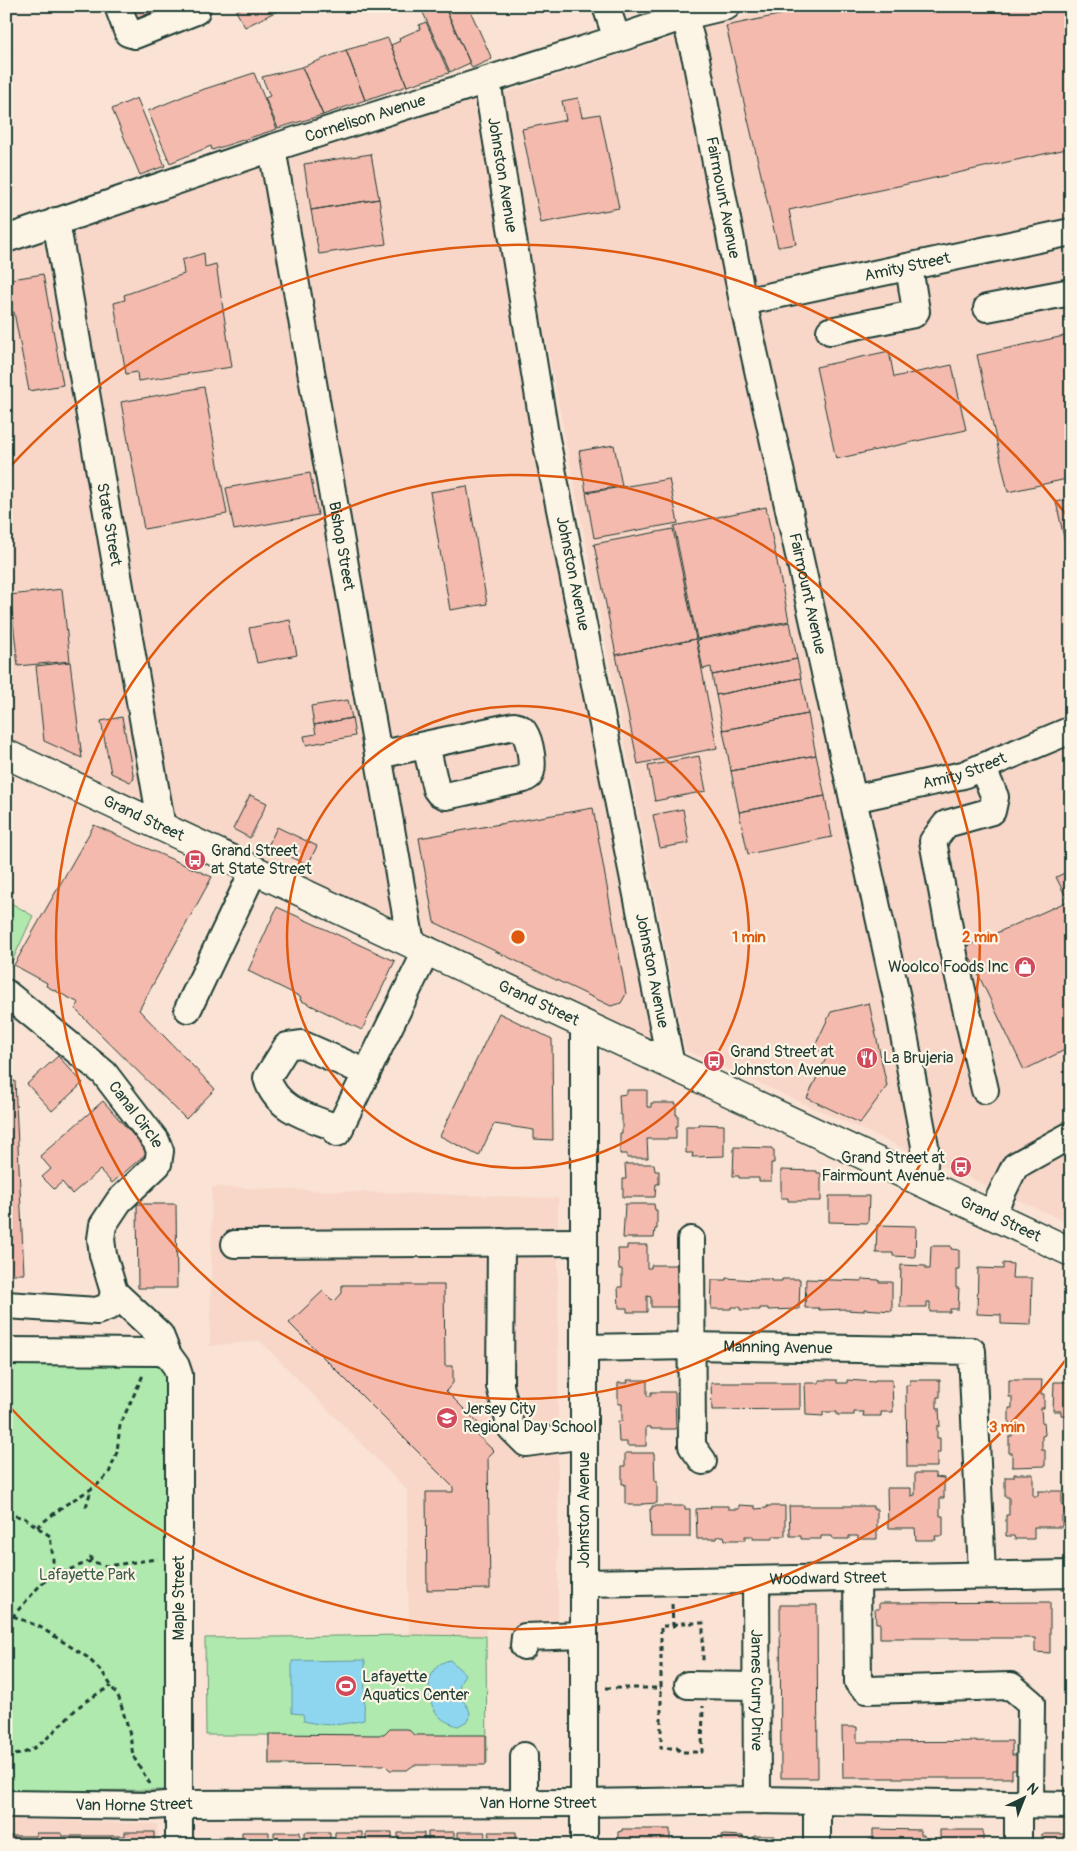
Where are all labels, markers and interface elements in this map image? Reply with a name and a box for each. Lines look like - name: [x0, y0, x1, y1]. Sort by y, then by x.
- street label: Cornelison Avenue: [303, 90, 428, 147]
- street label: Johnston Avenue: [483, 116, 522, 234]
- street label: Fairmount Avenue: [701, 135, 744, 260]
- street label: Amity Street: [862, 248, 953, 286]
- street label: State Street: [92, 481, 126, 568]
- street label: Bishop Street: [324, 500, 359, 592]
- street label: Johnston Avenue: [552, 515, 594, 633]
- street label: Fairmount Avenue: [784, 531, 831, 656]
- street label: Amity Street: [921, 748, 1010, 794]
- street label: Grand Street: [100, 791, 188, 846]
- place label: Grand Street at State Street: [211, 841, 312, 879]
- bus stop icon: Grand Street at State Street: [183, 848, 207, 872]
- street label: Johnston Avenue: [631, 912, 673, 1030]
- centre of rings: [509, 928, 527, 946]
- text: 1 min: [732, 928, 766, 947]
- text: 2 min: [962, 928, 998, 947]
- shop icon: Woolco Foods Inc: [1013, 955, 1037, 979]
- place label: Woolco Foods Inc: [888, 957, 1009, 977]
- street label: Grand Street: [495, 976, 583, 1031]
- place label: Grand Street at Johnston Avenue: [730, 1042, 846, 1080]
- restaurant icon: La Brujeria: [855, 1046, 879, 1070]
- place label: La Brujeria: [883, 1048, 953, 1068]
- bus stop icon: Grand Street at Johnston Avenue: [702, 1049, 726, 1073]
- street label: Canal Circle: [104, 1077, 168, 1151]
- place label: Grand Street at Fairmount Avenue: [821, 1148, 946, 1186]
- bus stop icon: Grand Street at Fairmount Avenue: [949, 1155, 973, 1179]
- street label: Grand Street: [957, 1192, 1045, 1247]
- street label: Manning Avenue: [723, 1337, 833, 1359]
- place label: Jersey City Regional Day School: [463, 1399, 597, 1437]
- school or university icon: Jersey City Regional Day School: [435, 1406, 459, 1430]
- text: 3 min: [989, 1418, 1025, 1437]
- street label: Johnston Avenue: [574, 1452, 594, 1568]
- street label: Maple Street: [169, 1555, 189, 1641]
- park label: Lafayette Park: [39, 1565, 136, 1585]
- street label: Woodward Street: [769, 1567, 887, 1590]
- street label: James Curry Drive: [746, 1629, 767, 1751]
- place label: Lafayette Aquatics Center: [362, 1667, 470, 1705]
- sports icon: Lafayette Aquatics Center: [334, 1674, 358, 1698]
- north arrow: [1000, 1774, 1050, 1824]
- text: N: [1023, 1779, 1042, 1798]
- street label: Van Horne Street: [479, 1793, 597, 1813]
- street label: Van Horne Street: [75, 1794, 193, 1816]

